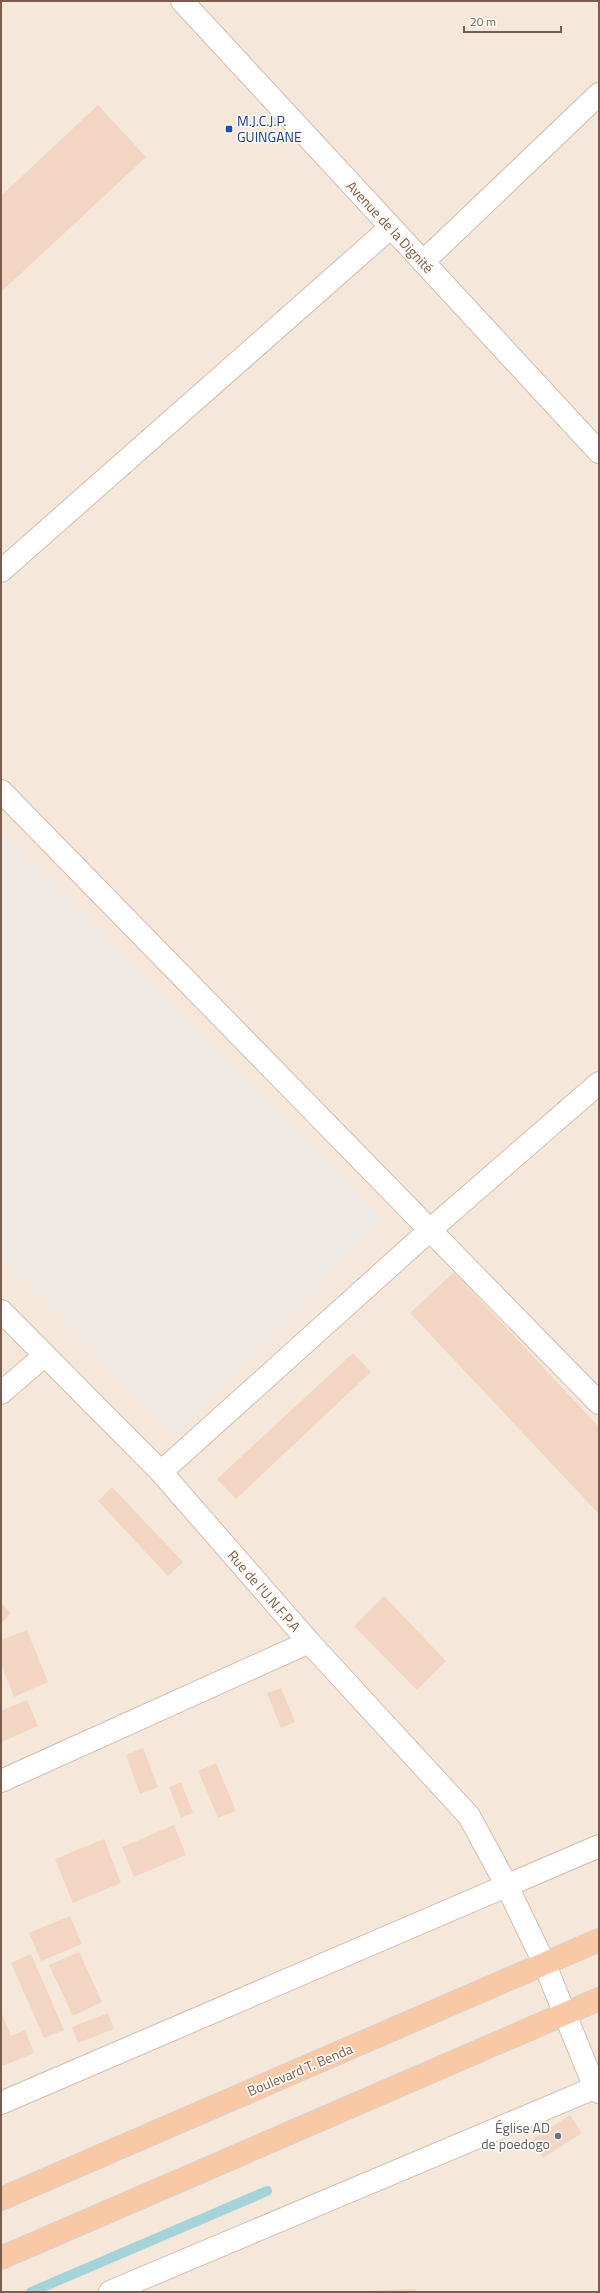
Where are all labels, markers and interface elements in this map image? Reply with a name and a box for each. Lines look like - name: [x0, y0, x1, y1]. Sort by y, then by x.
- scale bar: [464, 8, 561, 34]
- text: 20 m: [470, 12, 496, 31]
- place label: M.J.C.J.P. GUINGANE: [237, 110, 302, 147]
- marker: M.J.C.J.P. GUINGANE: [224, 124, 234, 134]
- street label: Avenue de la Dignité: [342, 176, 439, 278]
- street label: Rue de l'U.N.F.P.A: [223, 1545, 306, 1637]
- street label: Boulevard T. Benda: [244, 2038, 356, 2101]
- place label: Église AD de poedogo: [481, 2117, 550, 2154]
- marker: Église AD de poedogo: [553, 2131, 563, 2141]

